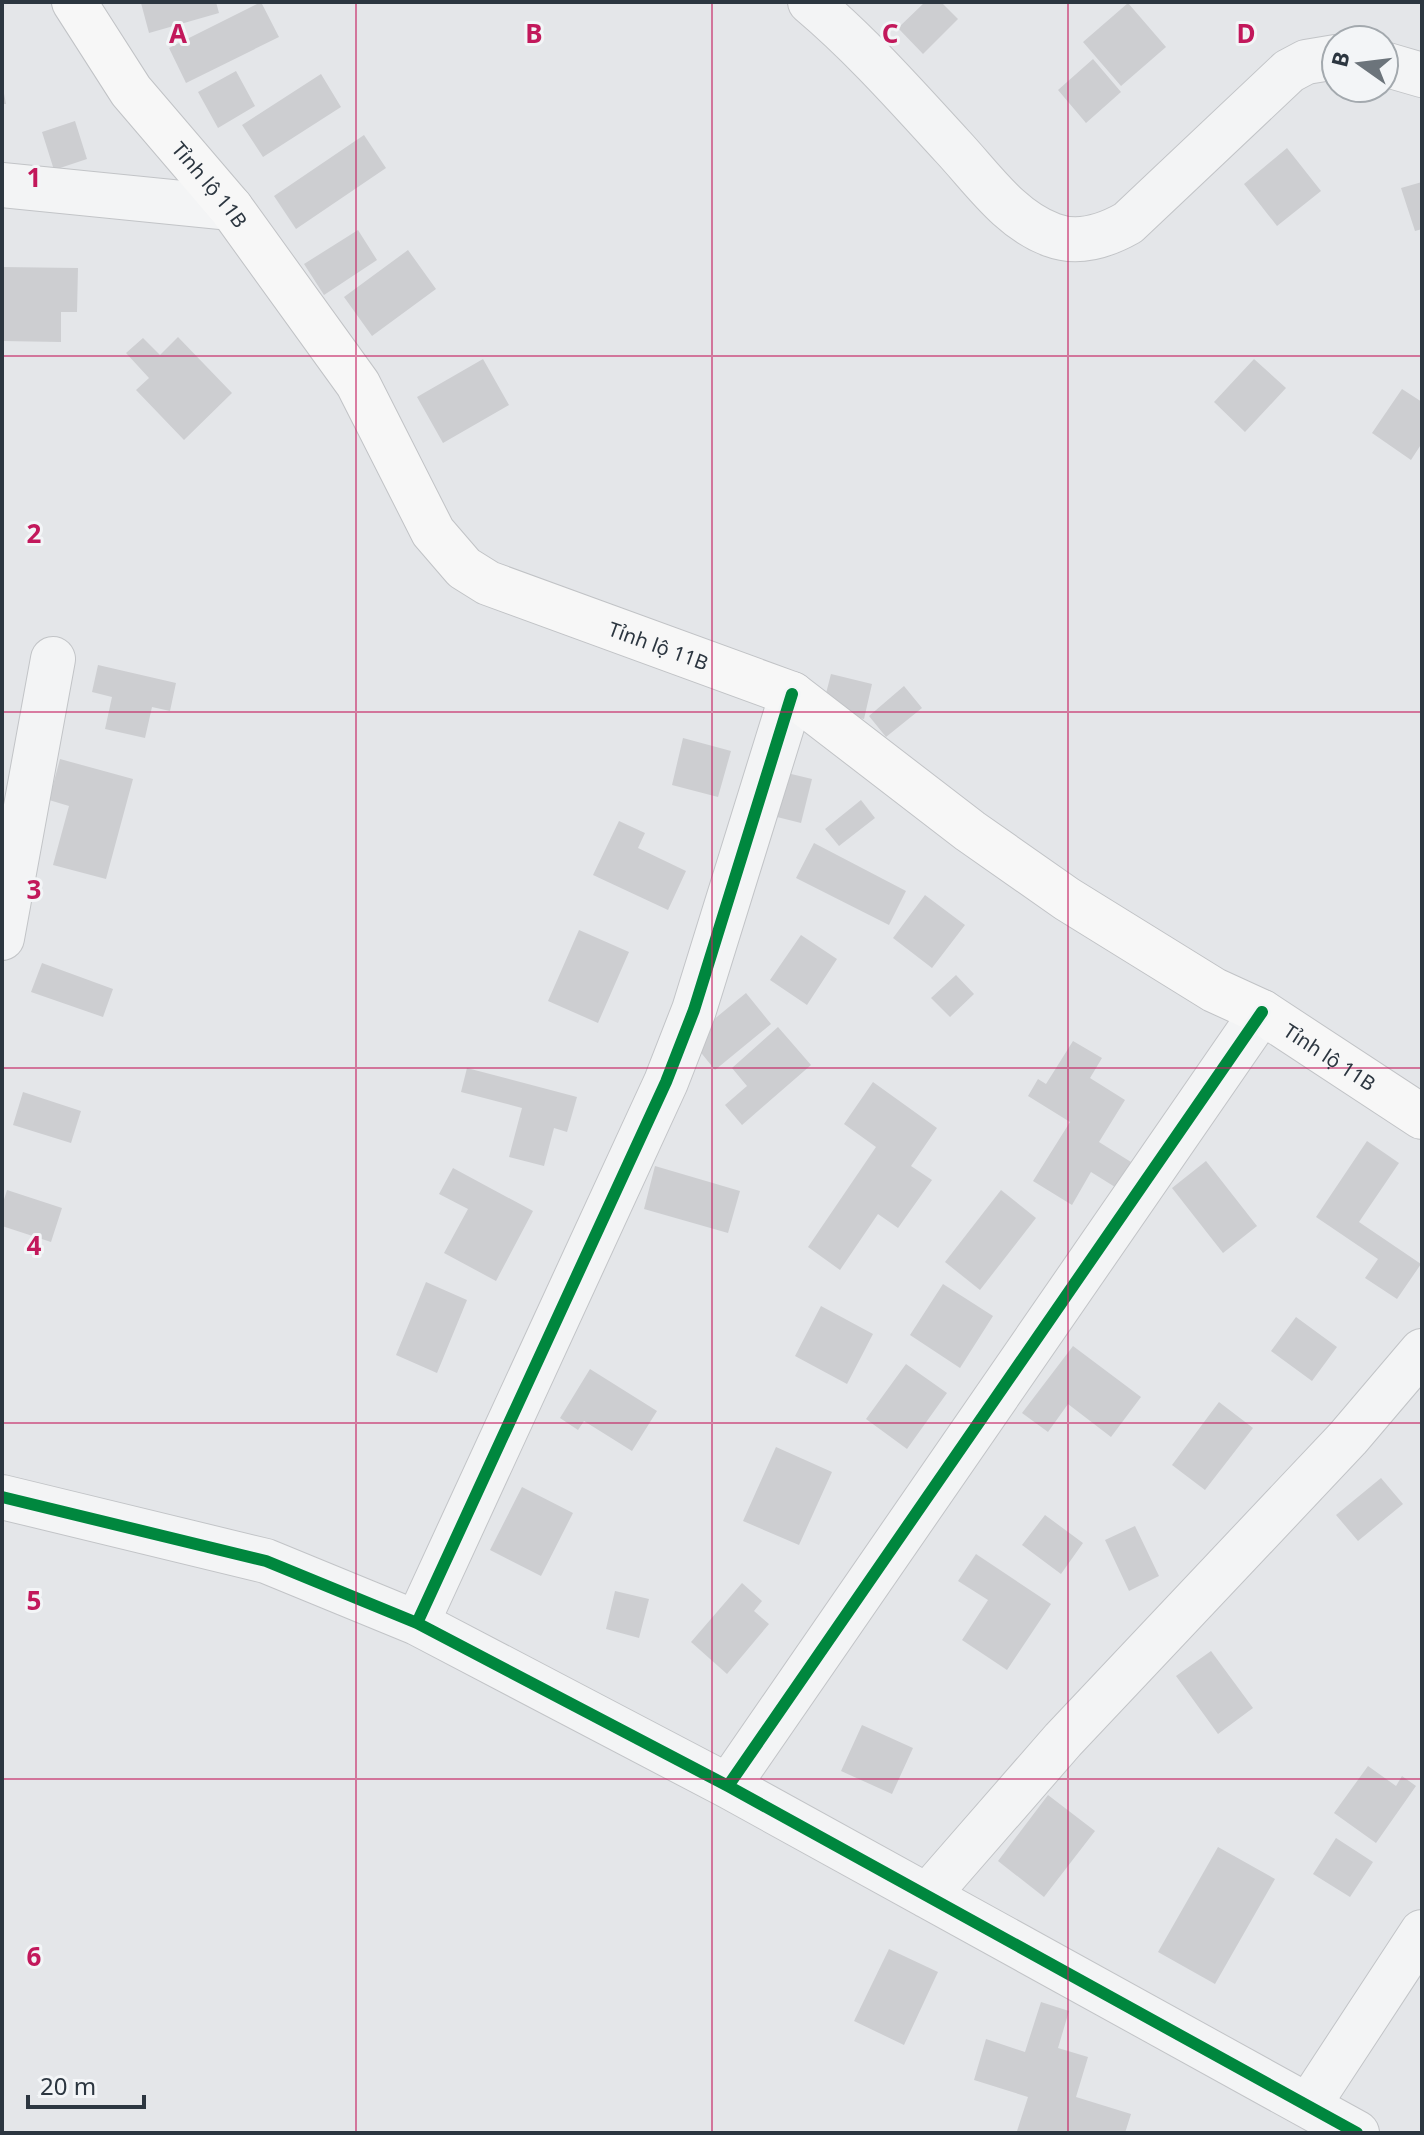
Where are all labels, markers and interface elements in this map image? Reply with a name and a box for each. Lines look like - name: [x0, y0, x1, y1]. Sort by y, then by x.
- text: A: [169, 15, 187, 51]
- text: B: [525, 15, 543, 51]
- text: C: [882, 15, 898, 51]
- text: D: [1236, 15, 1256, 51]
- north arrow: [1320, 24, 1400, 104]
- text: B: [1323, 48, 1356, 70]
- street label: Tỉnh lộ 11B: [166, 135, 254, 233]
- text: 1: [27, 159, 41, 195]
- text: 2: [27, 515, 42, 551]
- street label: Tỉnh lộ 11B: [605, 615, 712, 676]
- text: 3: [27, 871, 41, 907]
- street label: Tỉnh lộ 11B: [1279, 1017, 1381, 1097]
- text: 4: [27, 1227, 42, 1263]
- text: 5: [27, 1582, 41, 1618]
- text: 6: [27, 1938, 42, 1974]
- scale bar: [28, 2059, 144, 2109]
- text: 20 m: [40, 2069, 96, 2102]

